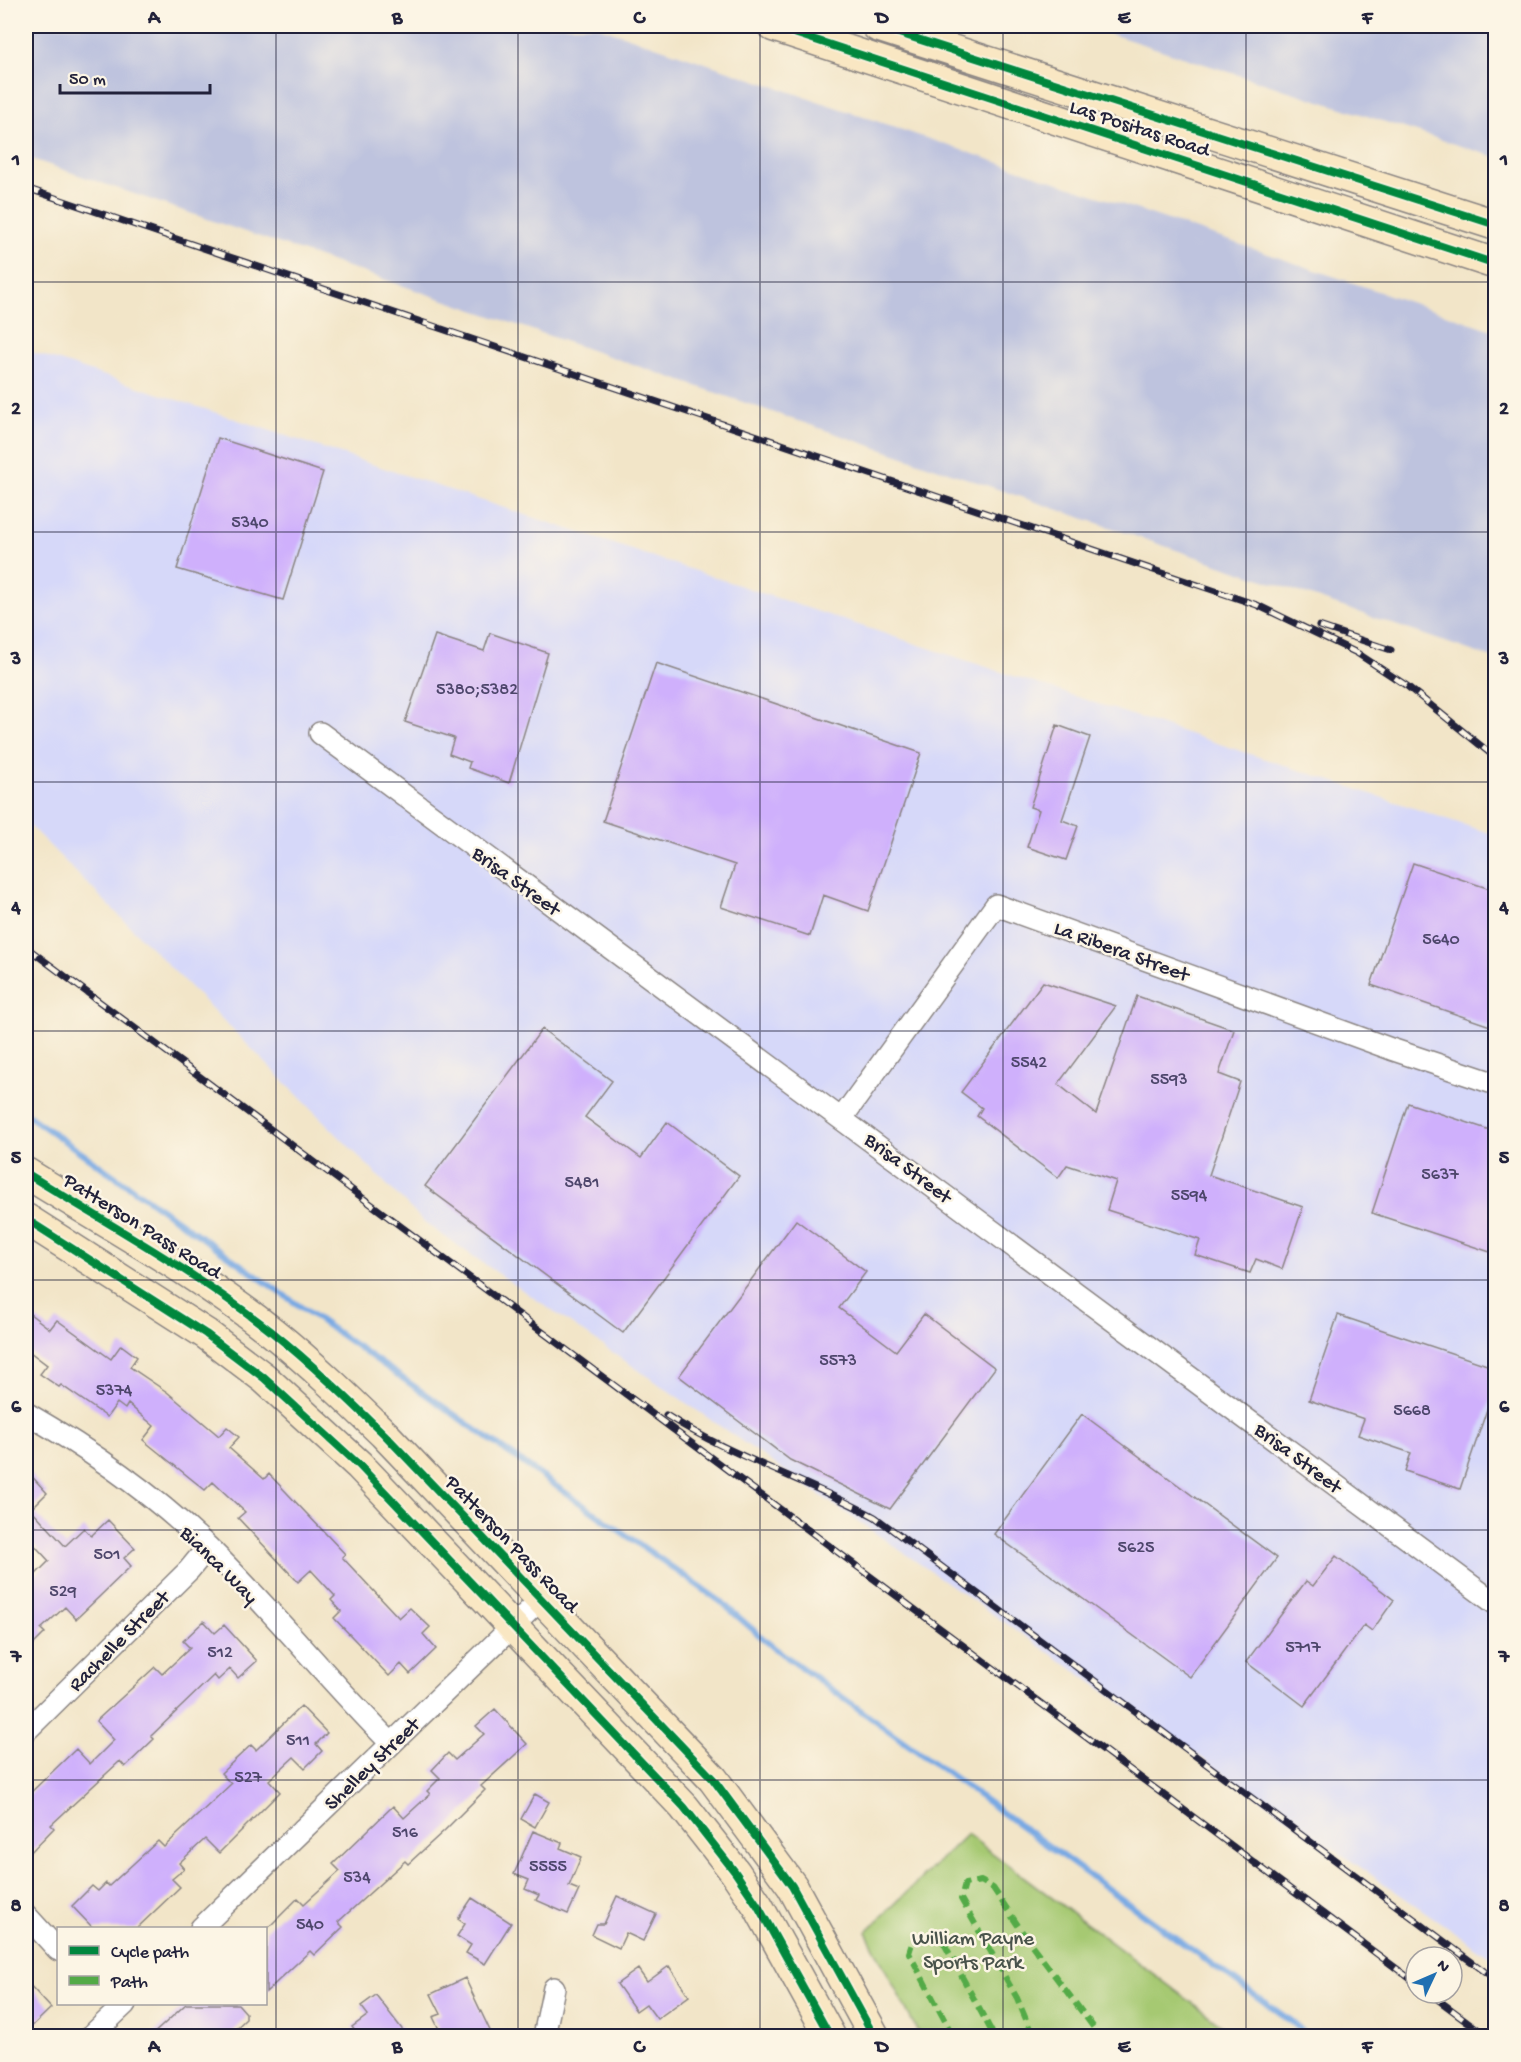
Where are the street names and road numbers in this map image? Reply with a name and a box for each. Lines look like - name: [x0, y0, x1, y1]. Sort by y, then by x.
- street label: Las Positas Road: [1066, 96, 1214, 165]
- street label: Brisa Street: [465, 842, 566, 925]
- street label: La Ribera Street: [1050, 917, 1194, 990]
- street label: Brisa Street: [857, 1128, 958, 1212]
- street label: Patterson Pass Road: [57, 1169, 226, 1288]
- street label: Brisa Street: [1247, 1418, 1348, 1502]
- street label: Patterson Pass Road: [438, 1471, 584, 1621]
- street label: Bianca Way: [172, 1521, 262, 1611]
- street label: Rachelle Street: [65, 1585, 178, 1698]
- street label: Shelley Street: [320, 1712, 428, 1817]

